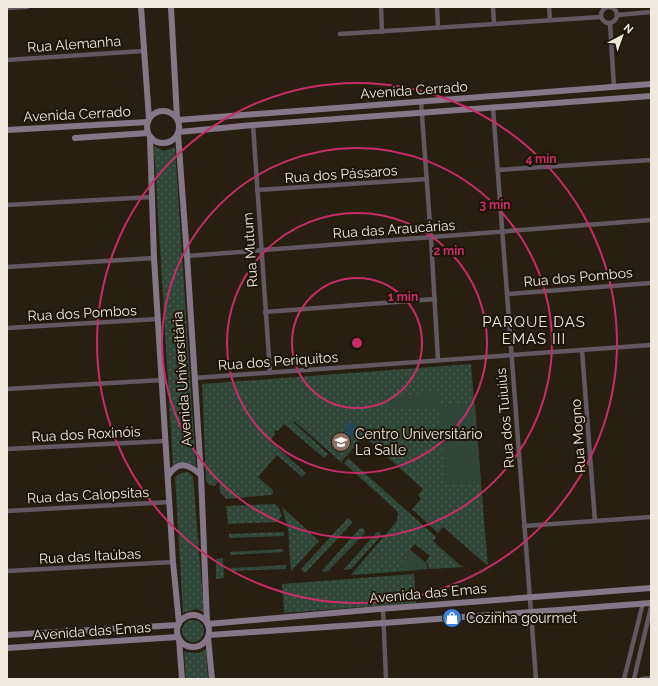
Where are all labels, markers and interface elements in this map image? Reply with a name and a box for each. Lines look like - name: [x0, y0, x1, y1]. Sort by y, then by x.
- north arrow: [602, 16, 642, 56]
- text: N: [621, 21, 636, 36]
- street label: Rua Alemanha: [27, 33, 121, 55]
- street label: Avenida Cerrado: [360, 78, 468, 102]
- street label: Avenida Cerrado: [23, 103, 131, 125]
- text: 4 min: [525, 152, 557, 166]
- street label: Rua dos Pássaros: [284, 162, 398, 186]
- text: 3 min: [479, 198, 511, 212]
- street label: Rua Mutum: [239, 212, 261, 288]
- street label: Rua das Araucárias: [332, 217, 456, 241]
- text: 2 min: [433, 244, 465, 258]
- street label: Rua dos Pombos: [523, 264, 633, 290]
- text: 1 min: [388, 290, 418, 304]
- street label: Rua dos Pombos: [27, 302, 137, 324]
- street label: Avenida Universitária: [169, 311, 195, 447]
- district label: PARQUE DAS EMAS III: [482, 313, 586, 348]
- centre of rings: [350, 336, 364, 350]
- street label: Rua dos Periquitos: [217, 349, 339, 373]
- street label: Rua dos Tuiuiús: [493, 367, 517, 469]
- street label: Rua Mogno: [567, 398, 589, 474]
- street label: Rua dos Roxinóis: [31, 423, 141, 445]
- place label: Centro Universitário La Salle: [355, 426, 483, 458]
- school or university icon: Centro Universitário La Salle: [330, 431, 352, 453]
- street label: Rua das Calopsitas: [27, 484, 150, 506]
- street label: Rua das Itaúbas: [39, 545, 142, 567]
- street label: Avenida das Emas: [369, 580, 488, 606]
- shop icon: Cozinha gourmet: [441, 607, 463, 629]
- place label: Cozinha gourmet: [466, 610, 577, 626]
- street label: Avenida das Emas: [33, 619, 152, 643]

